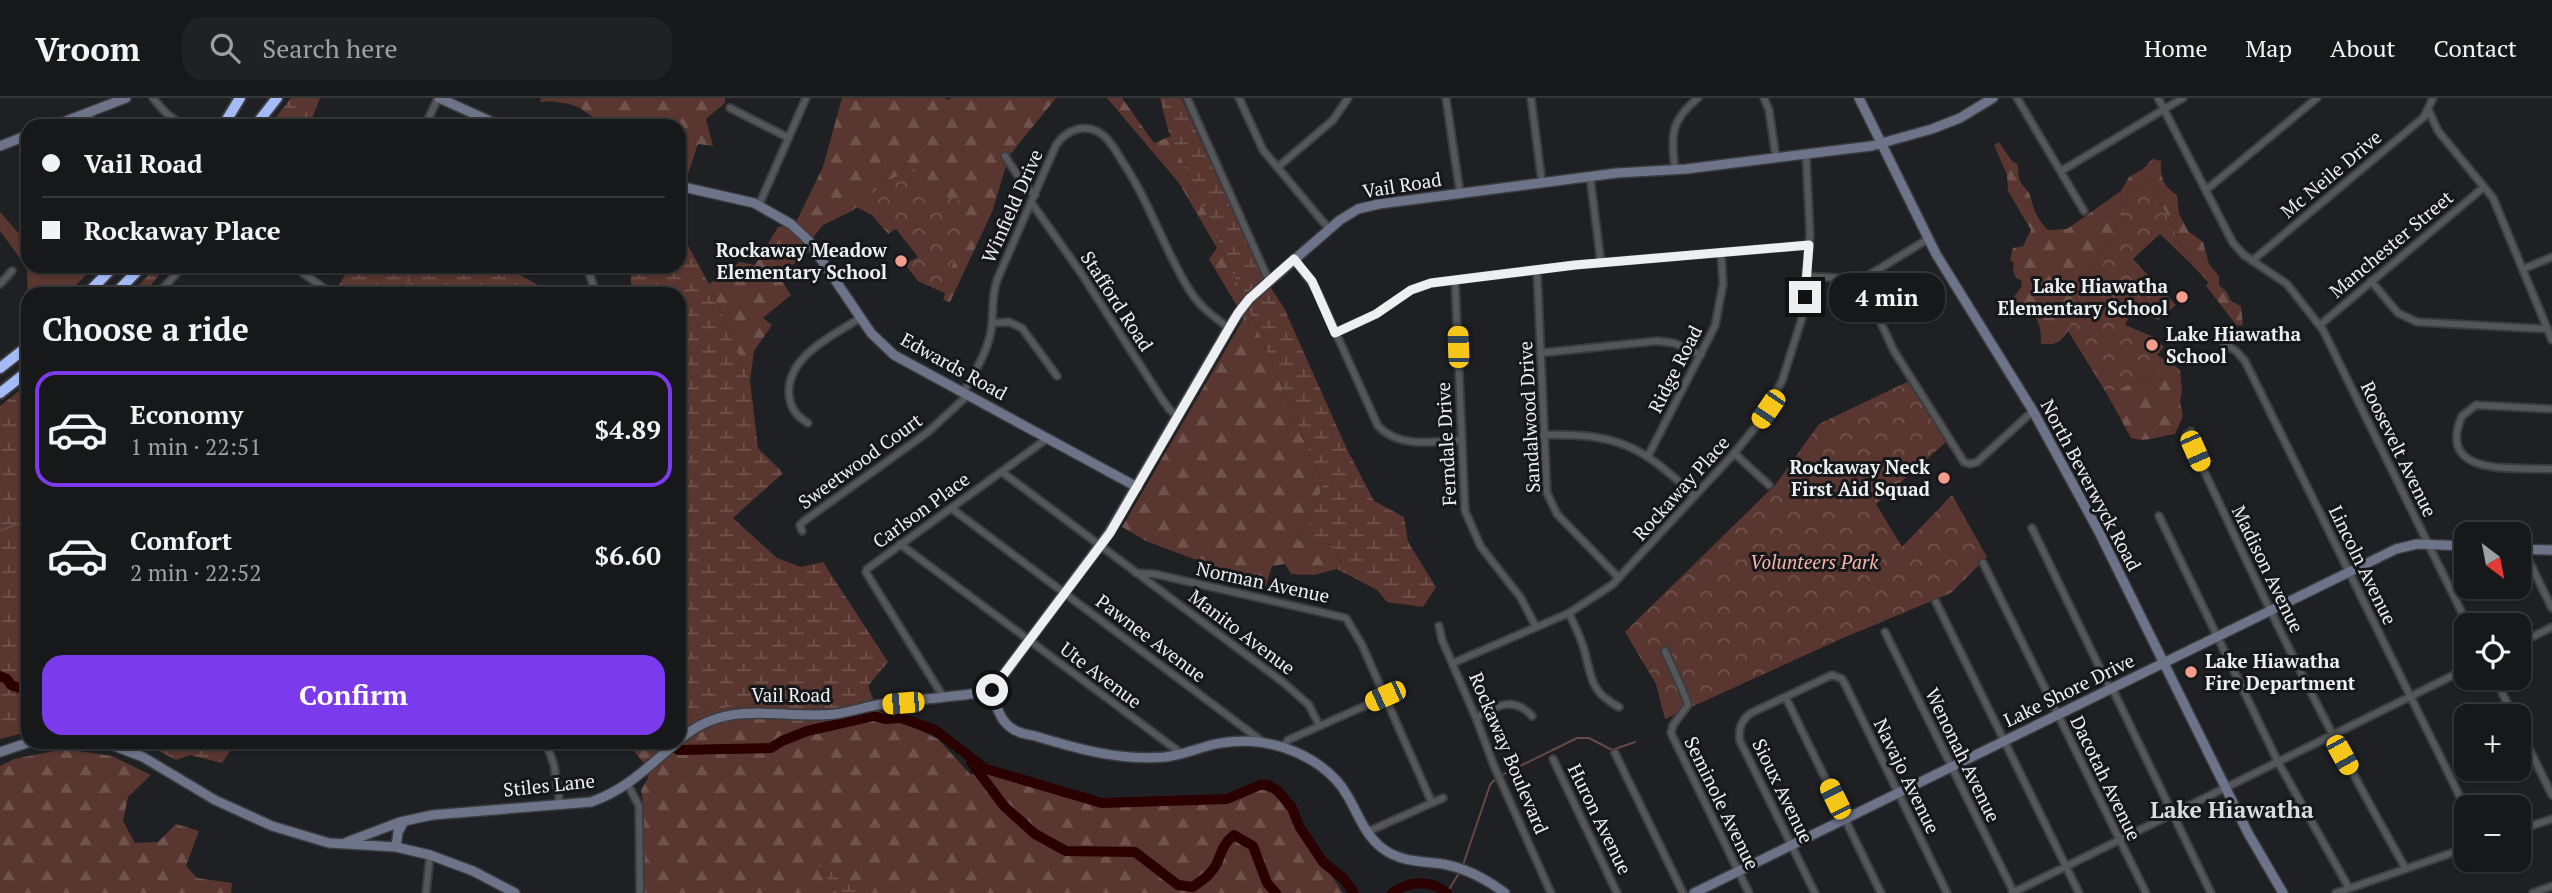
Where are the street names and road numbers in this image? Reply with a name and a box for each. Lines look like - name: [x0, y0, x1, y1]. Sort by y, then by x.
- street label: Mc Neile Drive: [2275, 124, 2386, 223]
- street label: Winfield Drive: [975, 145, 1048, 267]
- street label: Vail Road: [1361, 166, 1444, 203]
- street label: Manchester Street: [2324, 184, 2458, 303]
- street label: Stafford Road: [1076, 246, 1159, 356]
- street label: Ridge Road: [1642, 320, 1707, 417]
- street label: Edwards Road: [897, 326, 1012, 405]
- street label: Sandalwood Drive: [1512, 340, 1545, 494]
- street label: Roosevelt Avenue: [2356, 377, 2443, 521]
- street label: Ferndale Drive: [1430, 382, 1461, 507]
- street label: North Beverwyck Road: [2036, 395, 2148, 575]
- street label: Sweetwood Court: [793, 407, 927, 514]
- street label: Rockaway Place: [1627, 430, 1734, 545]
- street label: Carlson Place: [867, 466, 974, 553]
- street label: Madison Avenue: [2227, 501, 2310, 637]
- street label: Lincoln Avenue: [2324, 501, 2403, 629]
- street label: Norman Avenue: [1194, 555, 1332, 608]
- street label: Manito Avenue: [1184, 583, 1301, 680]
- street label: Pawnee Avenue: [1091, 588, 1211, 687]
- street label: Ute Avenue: [1056, 636, 1147, 713]
- street label: Lake Shore Drive: [1999, 647, 2138, 732]
- street label: Rockaway Boulevard: [1464, 668, 1555, 838]
- street label: Vail Road: [751, 682, 831, 707]
- street label: Wenonah Avenue: [1920, 684, 2007, 826]
- street label: Dacotah Avenue: [2065, 711, 2148, 844]
- street label: Navajo Avenue: [1869, 714, 1946, 838]
- street label: Seminole Avenue: [1679, 732, 1766, 874]
- street label: Sioux Avenue: [1747, 734, 1820, 847]
- street label: Huron Avenue: [1563, 759, 1638, 878]
- street label: Stiles Lane: [502, 767, 596, 802]

